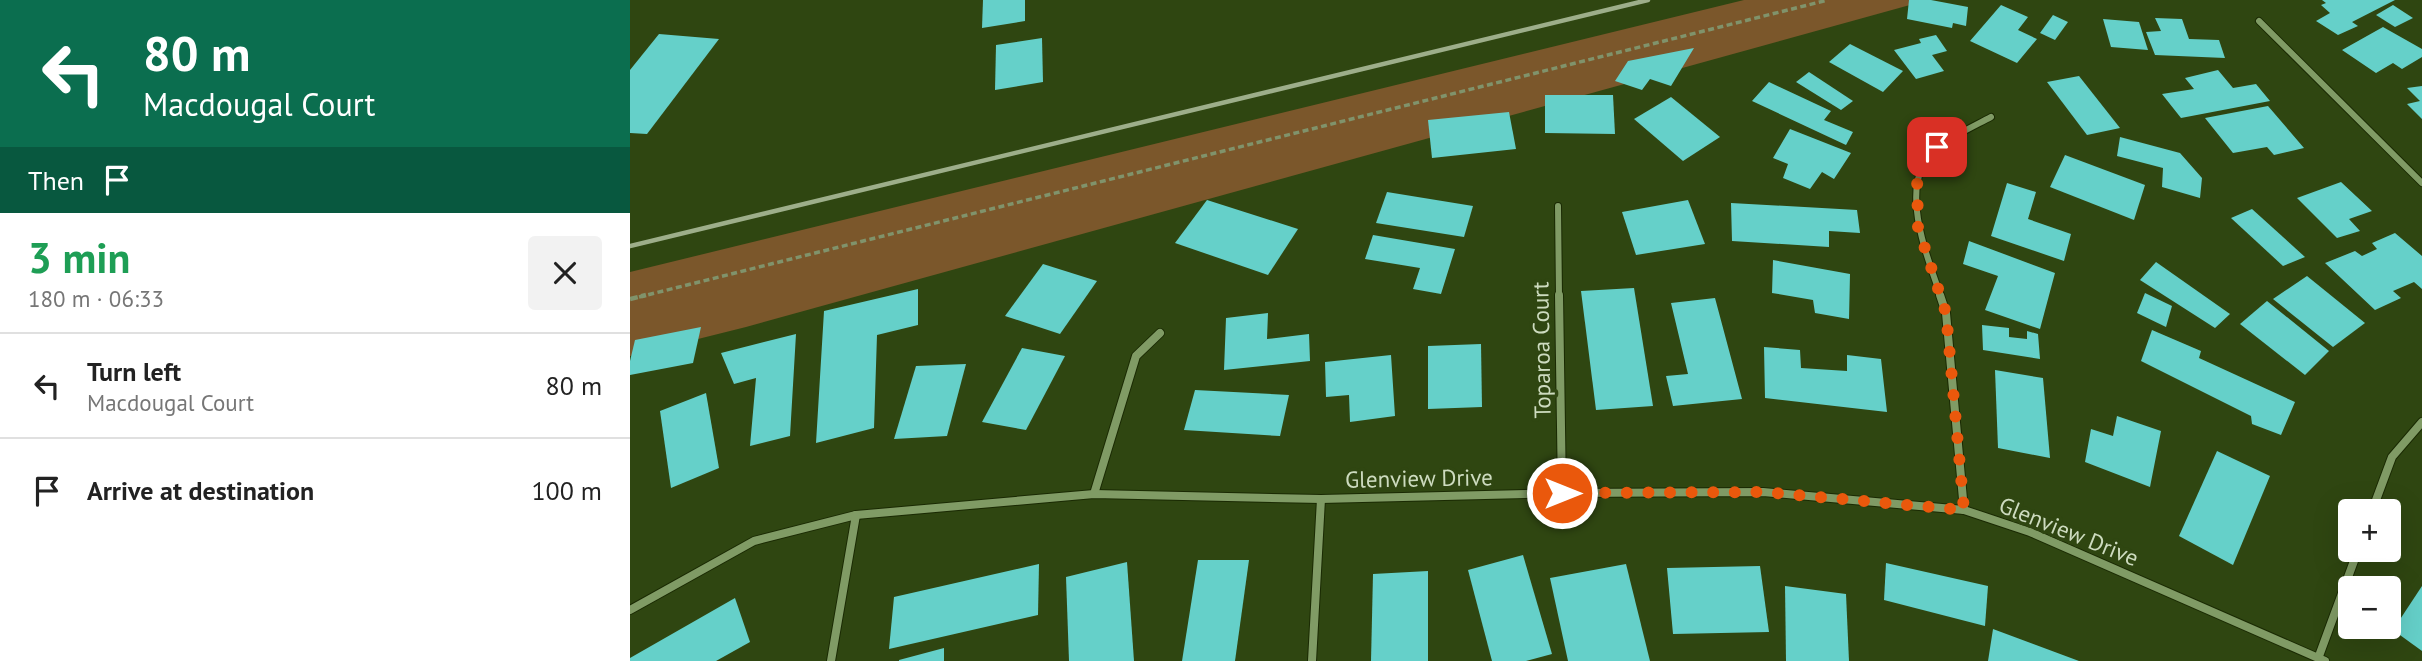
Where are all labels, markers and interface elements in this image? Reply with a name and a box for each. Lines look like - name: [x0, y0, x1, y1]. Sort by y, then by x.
- text: 80 m: [143, 21, 250, 85]
- icon: left: [28, 28, 119, 119]
- text: Macdougal Court: [143, 83, 375, 125]
- pin: [1907, 117, 1967, 177]
- icon: arrive: [1918, 128, 1956, 166]
- icon: arrive: [98, 161, 136, 199]
- text: Then: [28, 164, 84, 197]
- text: 3 min: [28, 230, 130, 285]
- button: close: [528, 236, 602, 310]
- street label: Toparoa Court: [1525, 281, 1557, 419]
- text: 180 m · 06:33: [28, 284, 164, 313]
- text: Turn left: [87, 355, 181, 388]
- icon: left: [28, 367, 66, 405]
- text: 80 m: [546, 369, 602, 402]
- text: Macdougal Court: [87, 388, 254, 417]
- position arrow: [1525, 456, 1599, 530]
- street label: Glenview Drive: [1345, 462, 1493, 494]
- icon: arrive: [28, 472, 66, 510]
- text: Arrive at destination: [87, 474, 314, 507]
- text: 100 m: [531, 474, 602, 507]
- street label: Glenview Drive: [1995, 490, 2143, 572]
- map controls: [2338, 499, 2401, 639]
- button: +: [2338, 499, 2401, 562]
- button: −: [2338, 576, 2401, 639]

